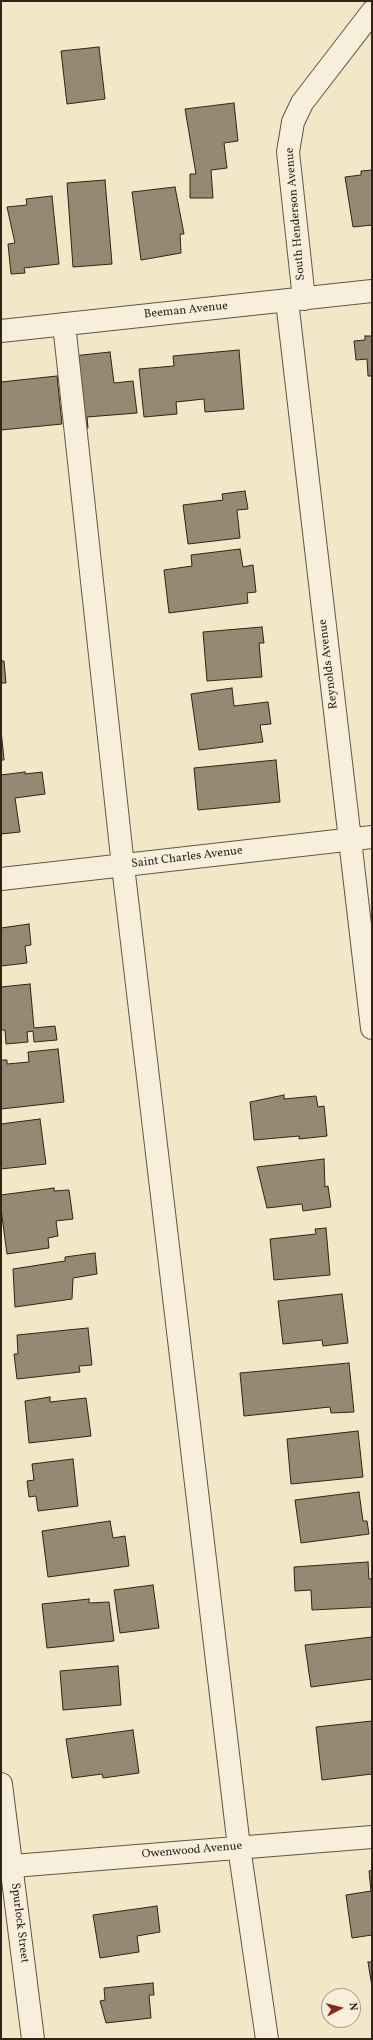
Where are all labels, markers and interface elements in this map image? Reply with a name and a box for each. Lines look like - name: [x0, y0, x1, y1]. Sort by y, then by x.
- street label: South Henderson Avenue: [283, 147, 309, 281]
- street label: Beeman Avenue: [143, 299, 229, 323]
- street label: Reynolds Avenue: [316, 618, 342, 710]
- street label: Saint Charles Avenue: [131, 844, 243, 872]
- street label: Owenwood Avenue: [141, 1839, 243, 1863]
- street label: Spurlock Street: [7, 1882, 31, 1964]
- north arrow: [321, 1988, 361, 2028]
- text: N: [344, 2002, 360, 2011]

